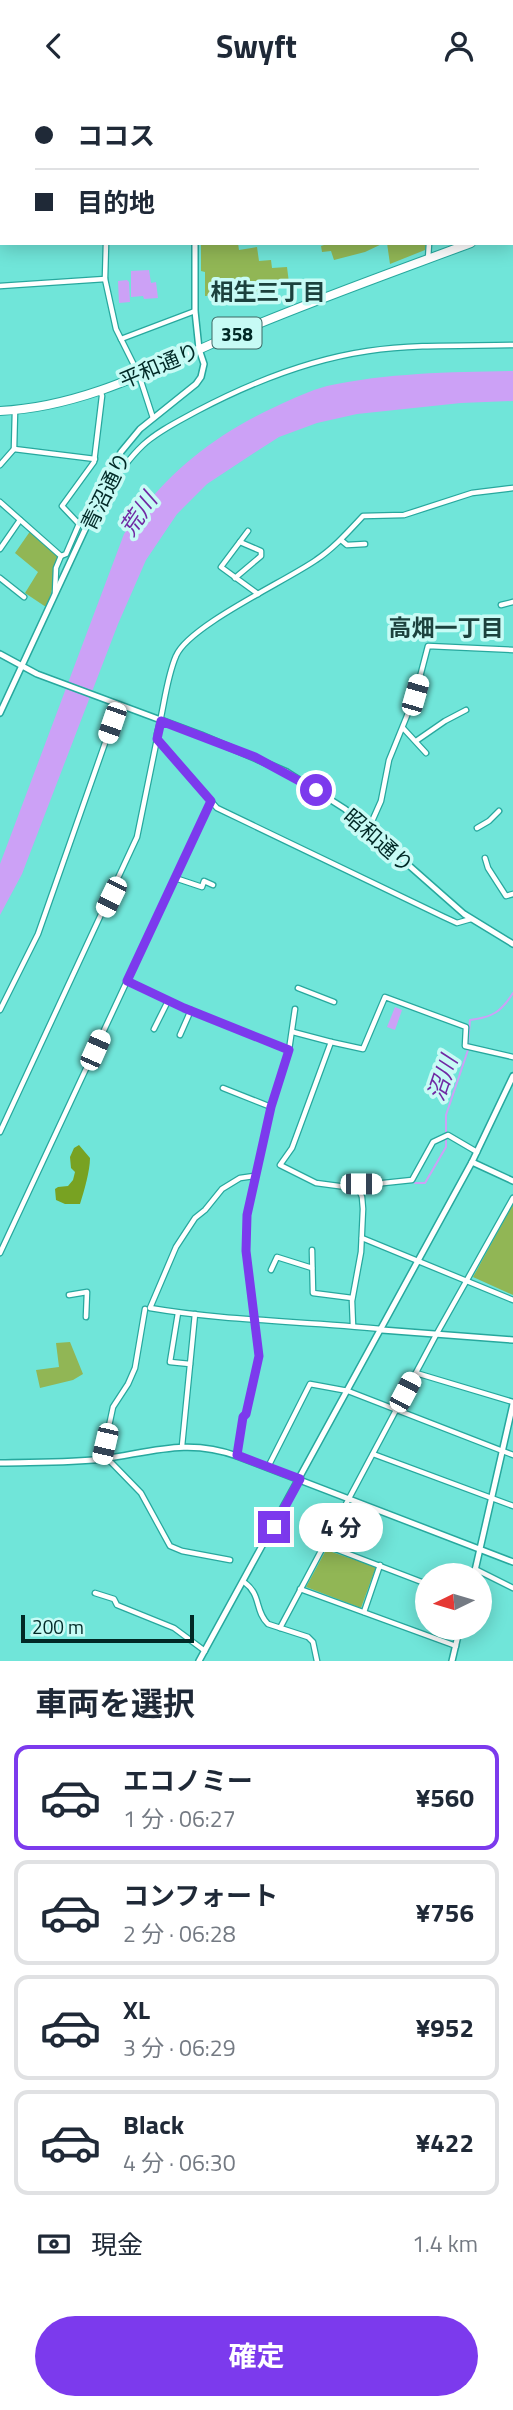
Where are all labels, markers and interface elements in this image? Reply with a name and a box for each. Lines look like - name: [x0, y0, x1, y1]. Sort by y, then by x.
- text: Swyft: [216, 22, 297, 70]
- icon: back: [35, 27, 73, 65]
- icon: person: [440, 27, 478, 65]
- text: ココス: [77, 116, 155, 155]
- text: 目的地: [77, 183, 155, 222]
- district label: 相生三丁目: [211, 274, 326, 309]
- road number: 358: [212, 317, 262, 349]
- street label: 平和通り: [114, 334, 204, 396]
- street label: 青沼通り: [72, 446, 138, 536]
- water label: 荒川: [111, 483, 167, 543]
- district label: 高畑一丁目: [389, 610, 504, 645]
- car: [400, 672, 431, 718]
- car: [96, 700, 129, 746]
- route start: [300, 774, 332, 806]
- street label: 昭和通り: [337, 800, 421, 880]
- car: [93, 874, 130, 920]
- car: [77, 1027, 114, 1073]
- water label: 沼川: [418, 1048, 467, 1105]
- car: [341, 1174, 383, 1195]
- car: [386, 1369, 425, 1415]
- car: [91, 1421, 120, 1467]
- callout: 4 分: [298, 1503, 382, 1551]
- text: 4 分: [321, 1510, 361, 1545]
- route end: [258, 1511, 290, 1543]
- north arrow: [415, 1563, 492, 1640]
- map controls: [415, 1563, 492, 1640]
- scale bar: [21, 1612, 194, 1644]
- text: 200 m: [32, 1612, 84, 1641]
- text: 車両を選択: [35, 1679, 195, 1727]
- text: エコノミー: [123, 1761, 253, 1800]
- icon: car: [39, 1766, 102, 1829]
- text: ¥560: [416, 1778, 474, 1817]
- text: 1 分 · 06:27: [123, 1801, 236, 1836]
- text: コンフォート: [123, 1876, 278, 1915]
- icon: car: [39, 1881, 102, 1944]
- text: ¥756: [416, 1893, 474, 1932]
- text: 2 分 · 06:28: [123, 1916, 236, 1951]
- text: XL: [123, 1990, 150, 2029]
- icon: car: [39, 1996, 102, 2059]
- text: ¥952: [416, 2008, 474, 2047]
- text: 3 分 · 06:29: [123, 2030, 236, 2065]
- text: Black: [123, 2105, 184, 2144]
- icon: car: [39, 2111, 102, 2174]
- text: ¥422: [416, 2123, 474, 2162]
- text: 4 分 · 06:30: [123, 2145, 236, 2180]
- icon: cash: [35, 2225, 73, 2263]
- text: 現金: [91, 2225, 143, 2264]
- text: 1.4 km: [412, 2226, 478, 2261]
- button: 確定: [35, 2316, 478, 2396]

